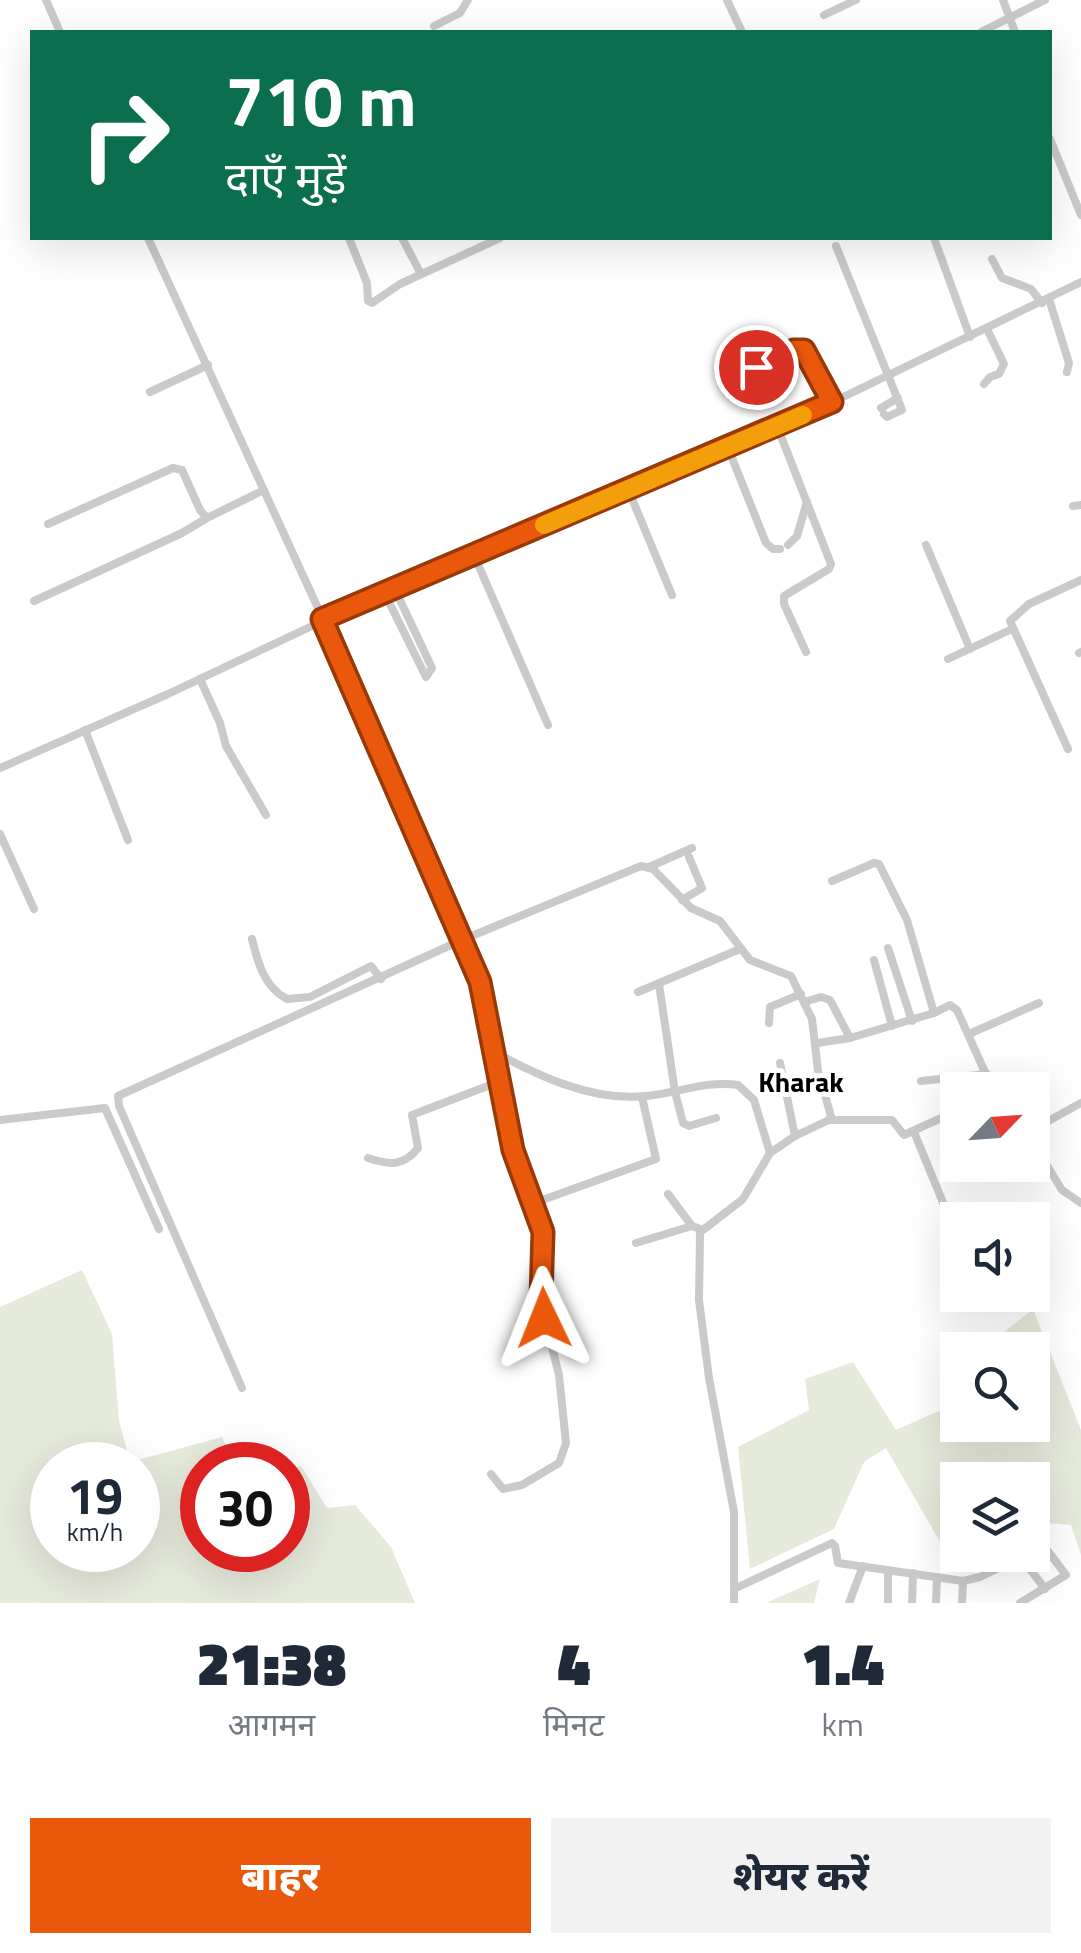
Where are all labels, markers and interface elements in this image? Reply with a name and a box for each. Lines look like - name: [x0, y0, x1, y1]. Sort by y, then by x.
- text: 710 m: [225, 47, 417, 153]
- icon: right: [60, 70, 190, 200]
- text: दाएँ मुड़ें: [225, 143, 346, 211]
- pin: [714, 325, 799, 410]
- icon: arrive: [729, 340, 784, 395]
- district label: Kharak: [758, 1060, 844, 1103]
- north arrow: [940, 1072, 1050, 1182]
- map controls: [940, 1072, 1050, 1572]
- button: sound: [940, 1202, 1050, 1312]
- position arrow: [492, 1266, 596, 1370]
- button: search: [940, 1332, 1050, 1442]
- speed limit sign: 30: [180, 1442, 310, 1572]
- text: 19: [67, 1457, 123, 1533]
- button: layers: [940, 1462, 1050, 1572]
- text: km/h: [67, 1513, 123, 1551]
- text: 21:38: [197, 1617, 346, 1708]
- text: 4: [557, 1617, 590, 1708]
- text: 1.4: [801, 1617, 884, 1708]
- text: आगमन: [228, 1700, 315, 1748]
- text: मिनट: [543, 1700, 604, 1748]
- text: km: [822, 1700, 864, 1748]
- button: बाहर: [30, 1818, 531, 1933]
- button: शेयर करें: [551, 1818, 1051, 1933]

